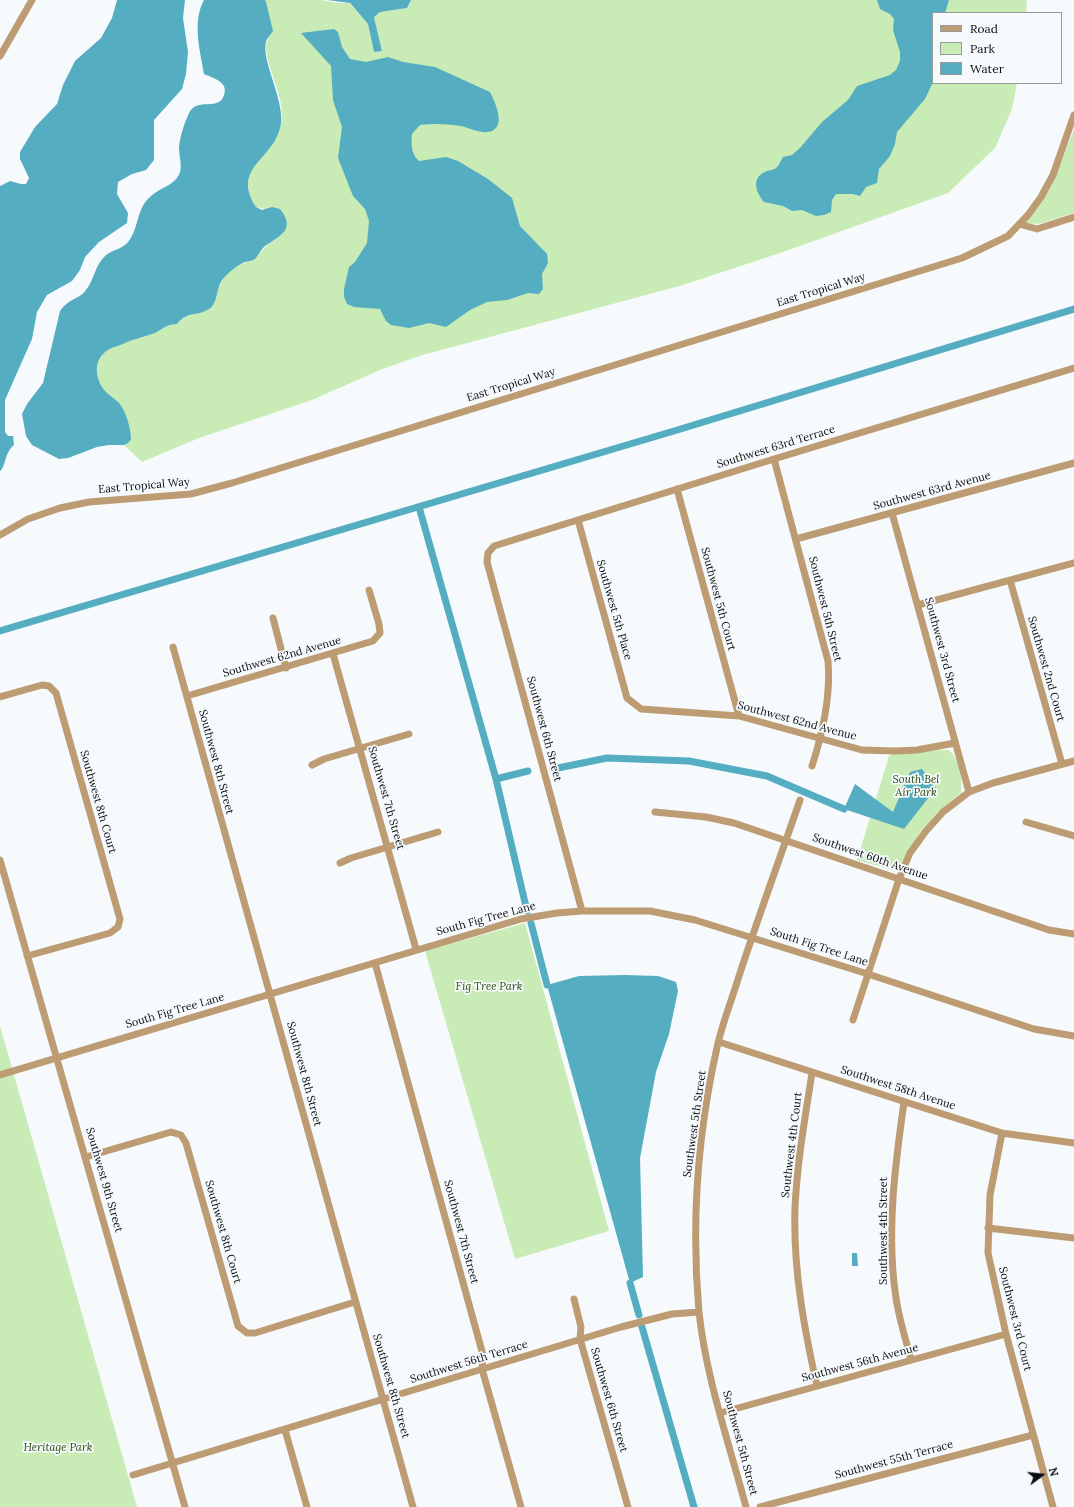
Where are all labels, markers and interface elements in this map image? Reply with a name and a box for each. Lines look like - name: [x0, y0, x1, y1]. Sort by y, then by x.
- legend: [932, 12, 1062, 84]
- text: Road: [970, 21, 998, 36]
- text: Park: [970, 41, 995, 56]
- text: Water: [970, 61, 1004, 76]
- street label: East Tropical Way: [775, 270, 867, 310]
- street label: East Tropical Way: [465, 365, 557, 405]
- street label: Southwest 63rd Terrace: [715, 423, 837, 471]
- street label: Southwest 63rd Avenue: [872, 469, 992, 513]
- street label: East Tropical Way: [98, 475, 190, 497]
- street label: Southwest 5th Court: [698, 546, 738, 652]
- street label: Southwest 5th Street: [806, 555, 844, 663]
- street label: Southwest 5th Place: [593, 558, 635, 662]
- street label: Southwest 3rd Street: [922, 596, 962, 704]
- street label: Southwest 2nd Court: [1025, 615, 1067, 723]
- street label: Southwest 62nd Avenue: [221, 634, 343, 680]
- street label: Southwest 6th Street: [524, 675, 564, 783]
- street label: Southwest 62nd Avenue: [736, 699, 858, 743]
- street label: Southwest 8th Street: [196, 708, 236, 816]
- street label: Southwest 7th Street: [365, 745, 407, 851]
- street label: Southwest 8th Court: [77, 749, 119, 855]
- park label: South Bel Air Park: [893, 773, 939, 799]
- street label: Southwest 60th Avenue: [811, 831, 929, 883]
- street label: South Fig Tree Lane: [435, 899, 537, 939]
- street label: South Fig Tree Lane: [768, 925, 870, 969]
- park label: Fig Tree Park: [456, 980, 522, 994]
- street label: South Fig Tree Lane: [124, 991, 226, 1031]
- street label: Southwest 8th Street: [284, 1020, 324, 1128]
- street label: Southwest 58th Avenue: [839, 1063, 957, 1113]
- street label: Southwest 5th Street: [681, 1070, 709, 1178]
- street label: Southwest 4th Court: [779, 1091, 805, 1199]
- street label: Southwest 9th Street: [83, 1126, 125, 1234]
- street label: Southwest 4th Street: [877, 1177, 891, 1285]
- street label: Southwest 8th Court: [202, 1179, 244, 1285]
- street label: Southwest 7th Street: [441, 1179, 481, 1285]
- street label: Southwest 3rd Court: [996, 1265, 1034, 1373]
- street label: Southwest 8th Street: [370, 1332, 412, 1440]
- street label: Southwest 56th Terrace: [409, 1338, 529, 1386]
- street label: Southwest 56th Avenue: [800, 1341, 920, 1385]
- street label: Southwest 6th Street: [588, 1346, 630, 1454]
- street label: Southwest 5th Street: [720, 1389, 760, 1497]
- street label: Southwest 55th Terrace: [833, 1438, 955, 1482]
- park label: Heritage Park: [23, 1441, 93, 1455]
- north arrow: [1022, 1455, 1062, 1495]
- text: N: [1046, 1466, 1061, 1478]

